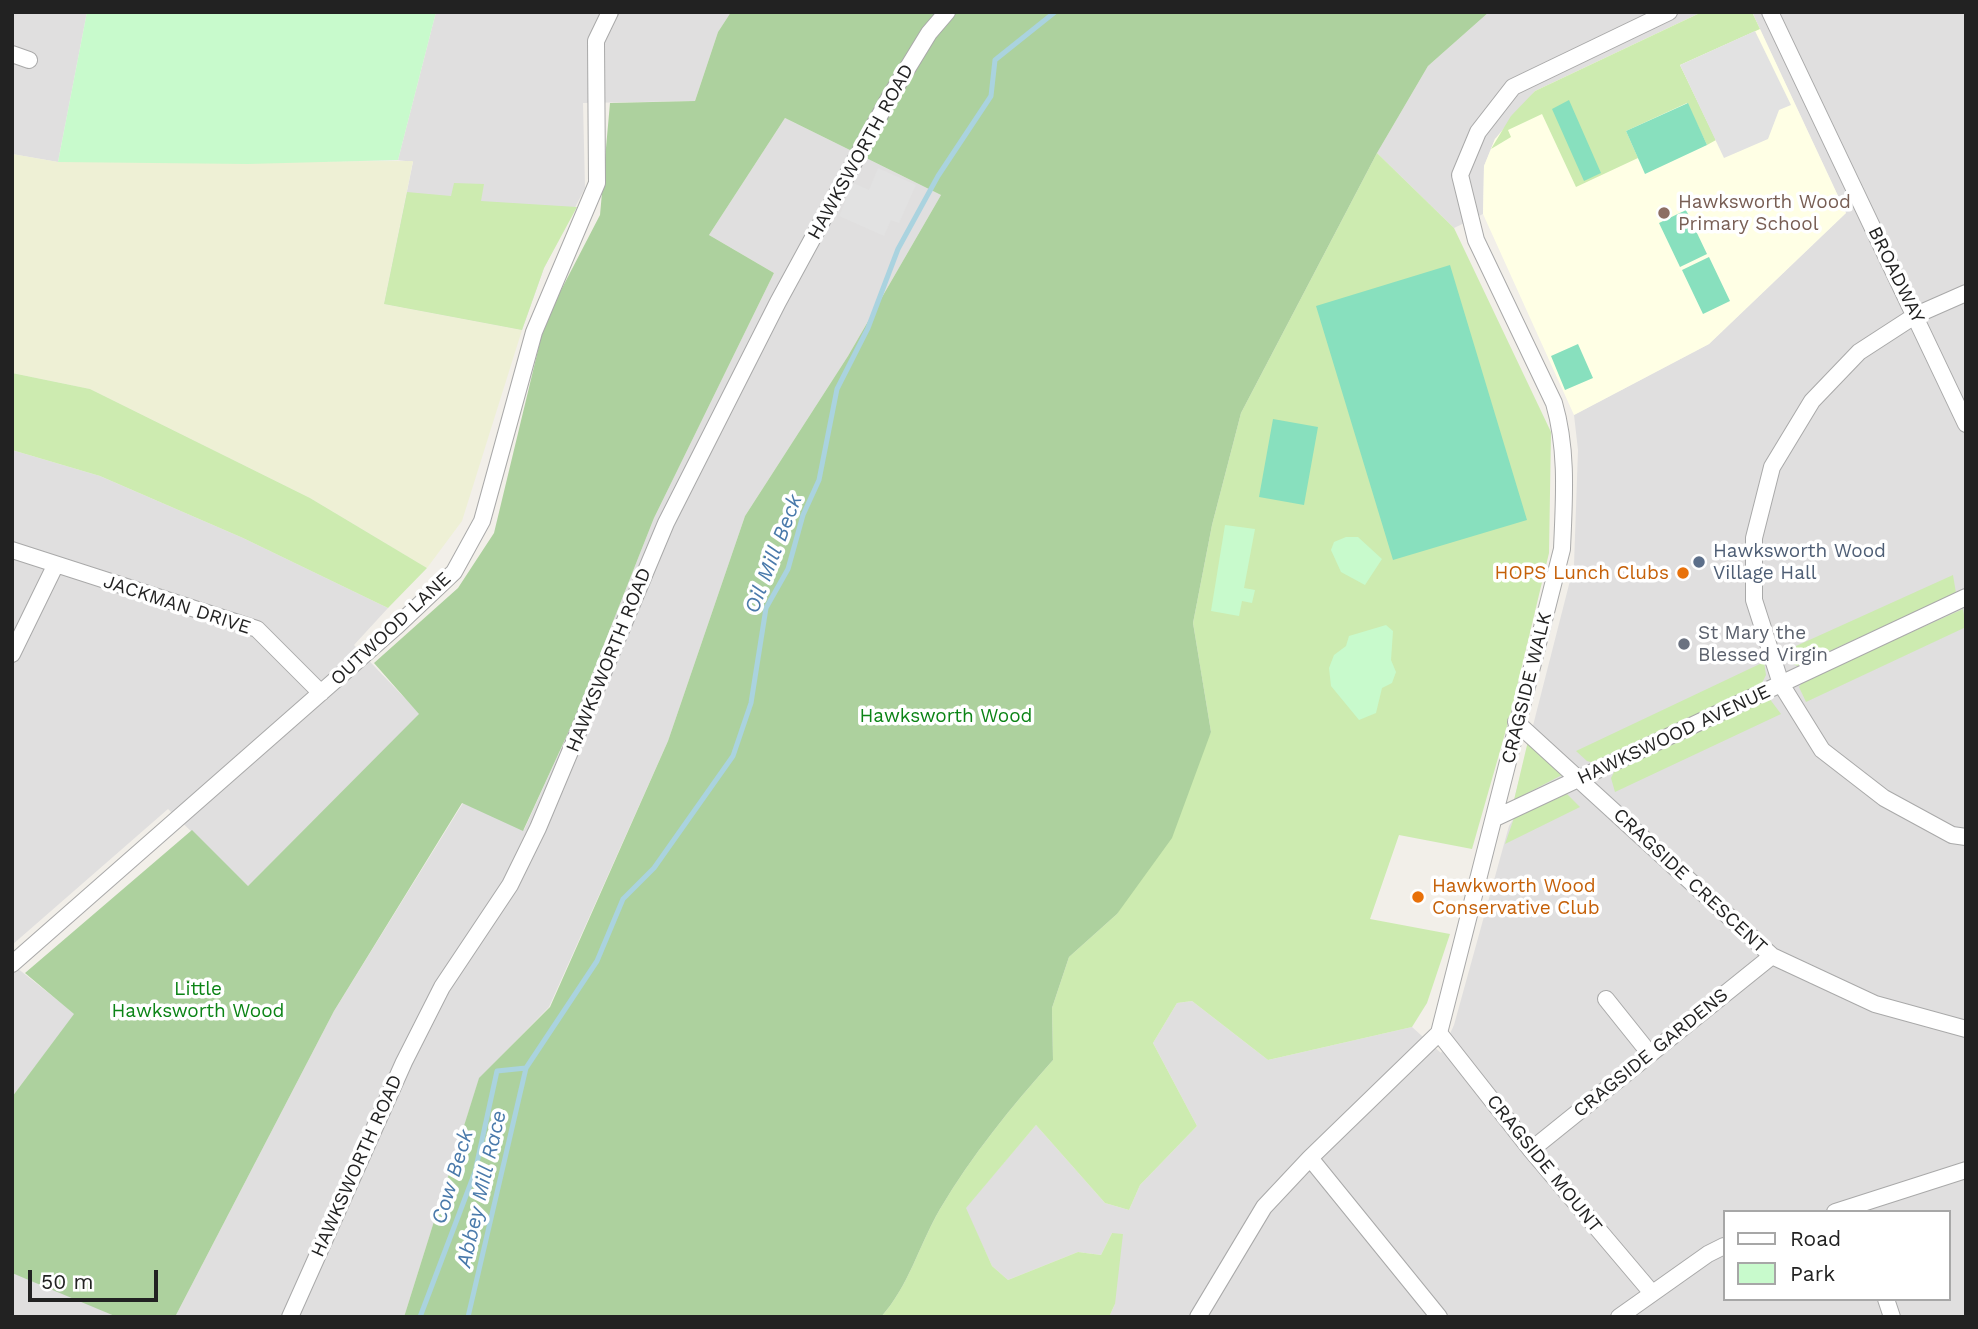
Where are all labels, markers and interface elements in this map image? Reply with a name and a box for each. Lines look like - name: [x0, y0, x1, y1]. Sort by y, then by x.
- street label: HAWKSWORTH ROAD: [803, 60, 919, 244]
- place label: Hawksworth Wood Primary School: [1678, 191, 1851, 235]
- marker: Hawksworth Wood Primary School: [1656, 205, 1672, 221]
- street label: BROADWAY: [1863, 223, 1929, 327]
- water label: Oil Mill Beck: [740, 491, 808, 617]
- place label: Hawksworth Wood Village Hall: [1713, 540, 1886, 584]
- marker: Hawksworth Wood Village Hall: [1691, 554, 1707, 570]
- place label: HOPS Lunch Clubs: [1495, 562, 1669, 584]
- street label: HAWKSWORTH ROAD: [562, 564, 656, 756]
- marker: HOPS Lunch Clubs: [1675, 565, 1691, 581]
- street label: OUTWOOD LANE: [326, 568, 456, 690]
- street label: JACKMAN DRIVE: [100, 570, 254, 640]
- street label: CRAGSIDE WALK: [1497, 610, 1557, 766]
- place label: St Mary the Blessed Virgin: [1698, 622, 1828, 666]
- marker: St Mary the Blessed Virgin: [1676, 636, 1692, 652]
- street label: HAWKSWOOD AVENUE: [1574, 680, 1774, 790]
- park label: Hawksworth Wood: [860, 705, 1032, 727]
- street label: CRAGSIDE CRESCENT: [1608, 804, 1772, 958]
- place label: Hawkworth Wood Conservative Club: [1432, 875, 1600, 919]
- marker: Hawkworth Wood Conservative Club: [1410, 889, 1426, 905]
- park label: Little Hawksworth Wood: [112, 978, 284, 1022]
- street label: CRAGSIDE GARDENS: [1569, 984, 1733, 1122]
- street label: HAWKSWORTH ROAD: [306, 1071, 408, 1261]
- street label: CRAGSIDE MOUNT: [1481, 1090, 1607, 1238]
- water label: Abbey Mill Race: [452, 1108, 512, 1270]
- water label: Cow Beck: [427, 1127, 479, 1227]
- legend: [1722, 1210, 1950, 1301]
- text: Road: [1790, 1226, 1841, 1251]
- scale bar: [32, 1256, 161, 1300]
- text: Park: [1790, 1261, 1835, 1286]
- text: 50 m: [41, 1269, 93, 1294]

